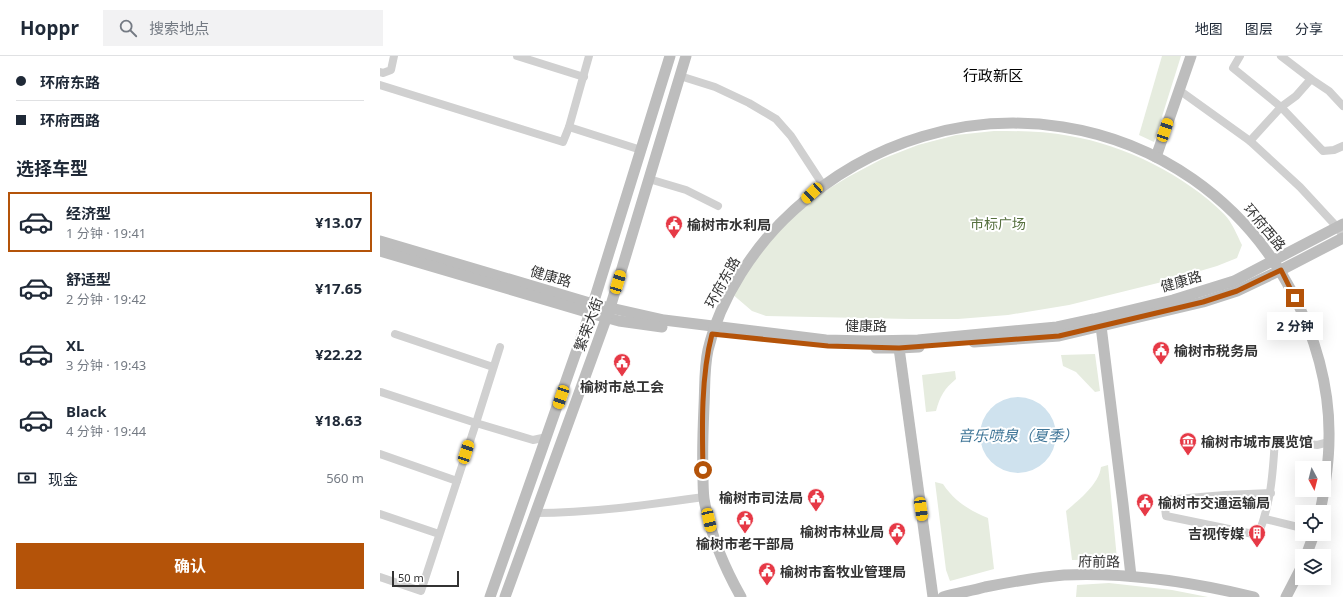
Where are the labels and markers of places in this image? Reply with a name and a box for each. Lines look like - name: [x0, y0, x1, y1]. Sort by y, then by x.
- public building icon: 榆树市水利局: [664, 214, 684, 239]
- place label: 榆树市水利局: [687, 215, 771, 234]
- public building icon: 榆树市税务局: [1151, 340, 1171, 365]
- place label: 榆树市税务局: [1174, 341, 1258, 360]
- public building icon: 榆树市总工会: [612, 352, 632, 377]
- place label: 榆树市总工会: [580, 377, 664, 396]
- museum icon: 榆树市城市展览馆: [1178, 431, 1198, 456]
- place label: 榆树市城市展览馆: [1201, 432, 1313, 451]
- public building icon: 榆树市司法局: [806, 487, 826, 512]
- place label: 榆树市司法局: [719, 488, 803, 507]
- public building icon: 榆树市交通运输局: [1135, 492, 1155, 517]
- place label: 榆树市交通运输局: [1158, 493, 1270, 512]
- public building icon: 榆树市老干部局: [735, 509, 755, 534]
- public building icon: 榆树市林业局: [887, 521, 907, 546]
- place label: 榆树市林业局: [800, 522, 884, 541]
- building icon: 吉视传媒: [1247, 523, 1267, 548]
- place label: 吉视传媒: [1188, 524, 1245, 543]
- place label: 榆树市老干部局: [696, 534, 794, 553]
- public building icon: 榆树市畜牧业管理局: [757, 561, 777, 586]
- place label: 榆树市畜牧业管理局: [780, 562, 906, 581]

